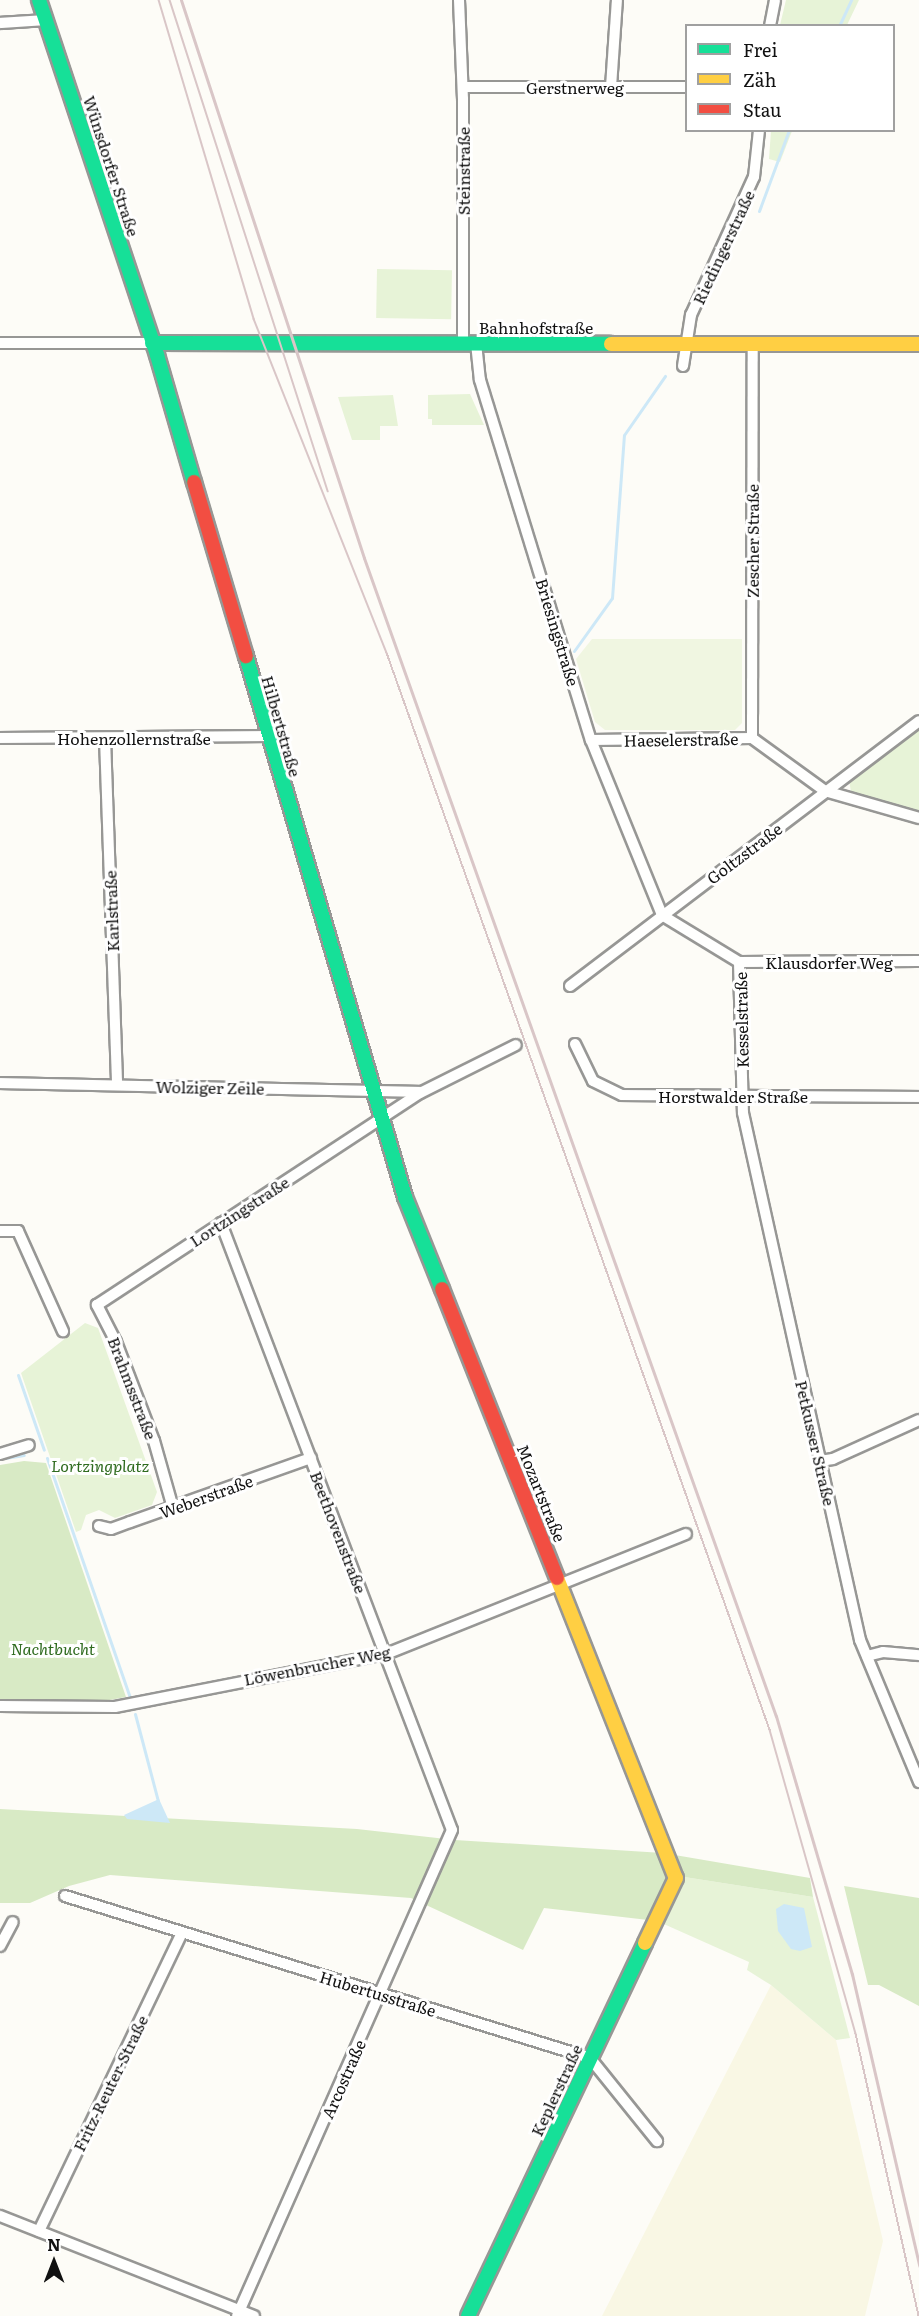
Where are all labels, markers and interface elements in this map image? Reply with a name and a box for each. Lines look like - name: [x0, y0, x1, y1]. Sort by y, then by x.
- legend: [685, 24, 895, 132]
- text: Frei: [743, 36, 777, 63]
- text: Zäh: [743, 66, 776, 93]
- street label: Gerstnerweg: [526, 77, 624, 97]
- street label: Wünsdorfer Straße: [80, 93, 144, 239]
- text: Stau: [743, 96, 781, 123]
- street label: Steinstraße: [453, 127, 473, 215]
- street label: Riedingerstraße: [688, 187, 758, 307]
- street label: Bahnhofstraße: [479, 317, 593, 337]
- street label: Zescher Straße: [742, 484, 762, 598]
- street label: Briesingstraße: [532, 576, 584, 688]
- street label: Hilbertstraße: [258, 673, 306, 779]
- street label: Hohenzollernstraße: [57, 728, 211, 748]
- street label: Haeselerstraße: [623, 728, 739, 750]
- street label: Goltzstraße: [703, 819, 785, 887]
- street label: Karlstraße: [100, 870, 122, 952]
- street label: Klausdorfer Weg: [765, 952, 893, 972]
- street label: Kesselstraße: [731, 972, 751, 1068]
- street label: Wolziger Zeile: [155, 1076, 265, 1098]
- street label: Horstwalder Straße: [658, 1086, 808, 1106]
- street label: Lortzingstraße: [186, 1172, 292, 1250]
- street label: Brahmsstraße: [105, 1334, 161, 1442]
- street label: Petkusser Straße: [792, 1378, 840, 1508]
- street label: Mozartstraße: [514, 1441, 570, 1545]
- park label: Lortzingplatz: [51, 1455, 149, 1475]
- street label: Beethovenstraße: [307, 1468, 371, 1596]
- street label: Weberstraße: [157, 1470, 255, 1522]
- park label: Nachtbucht: [11, 1638, 95, 1658]
- street label: Löwenbrucher Weg: [242, 1641, 392, 1689]
- street label: Hubertusstraße: [318, 1966, 438, 2020]
- street label: Fritz-Reuter-Straße: [69, 2012, 151, 2154]
- street label: Arcostraße: [317, 2037, 369, 2121]
- street label: Keplerstraße: [526, 2041, 586, 2139]
- north arrow: [24, 2232, 84, 2292]
- text: N: [47, 2232, 61, 2256]

